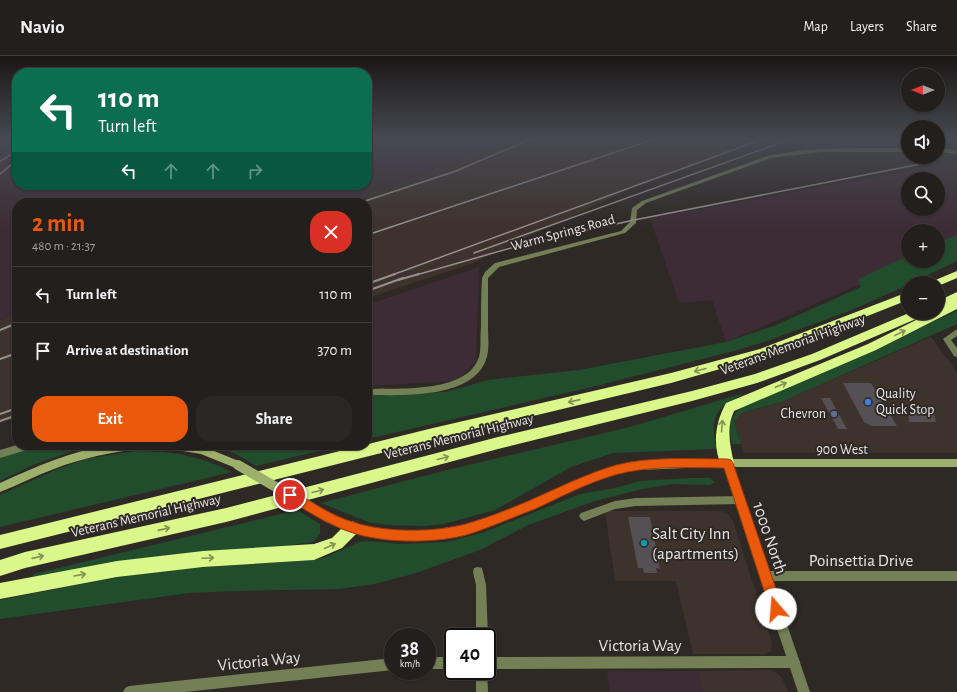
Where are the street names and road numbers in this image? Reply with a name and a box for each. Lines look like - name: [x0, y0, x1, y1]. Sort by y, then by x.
- street label: Warm Springs Road: [510, 212, 616, 254]
- street label: Veterans Memorial Highway: [718, 312, 868, 378]
- street label: Veterans Memorial Highway: [383, 412, 535, 462]
- street label: 900 West: [816, 443, 868, 457]
- street label: Veterans Memorial Highway: [70, 492, 222, 540]
- street label: 1000 North: [750, 500, 790, 576]
- street label: Poinsettia Drive: [809, 552, 913, 569]
- street label: Victoria Way: [598, 637, 682, 655]
- street label: Victoria Way: [217, 648, 302, 675]

